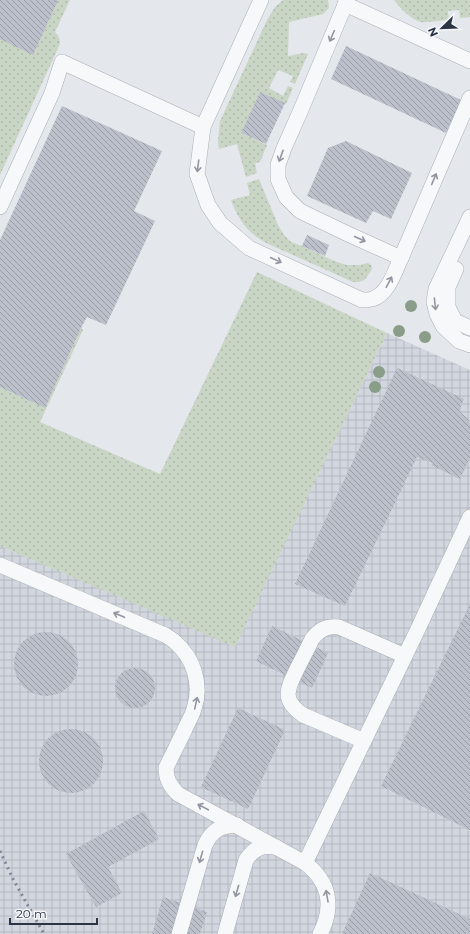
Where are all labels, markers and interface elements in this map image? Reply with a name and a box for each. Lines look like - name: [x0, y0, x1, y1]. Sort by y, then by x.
- north arrow: [422, 8, 462, 48]
- text: N: [425, 25, 441, 39]
- one-way arrow: [328, 30, 335, 42]
- one-way arrow: [277, 149, 285, 161]
- one-way arrow: [194, 159, 202, 172]
- one-way arrow: [431, 173, 439, 185]
- one-way arrow: [354, 236, 366, 244]
- one-way arrow: [269, 257, 281, 264]
- one-way arrow: [386, 276, 393, 288]
- one-way arrow: [432, 297, 439, 310]
- one-way arrow: [113, 611, 125, 618]
- one-way arrow: [192, 696, 200, 709]
- one-way arrow: [197, 803, 209, 810]
- one-way arrow: [197, 850, 204, 863]
- one-way arrow: [233, 884, 240, 897]
- one-way arrow: [323, 890, 331, 903]
- scale bar: [10, 900, 97, 926]
- text: 20 m: [16, 906, 47, 921]

